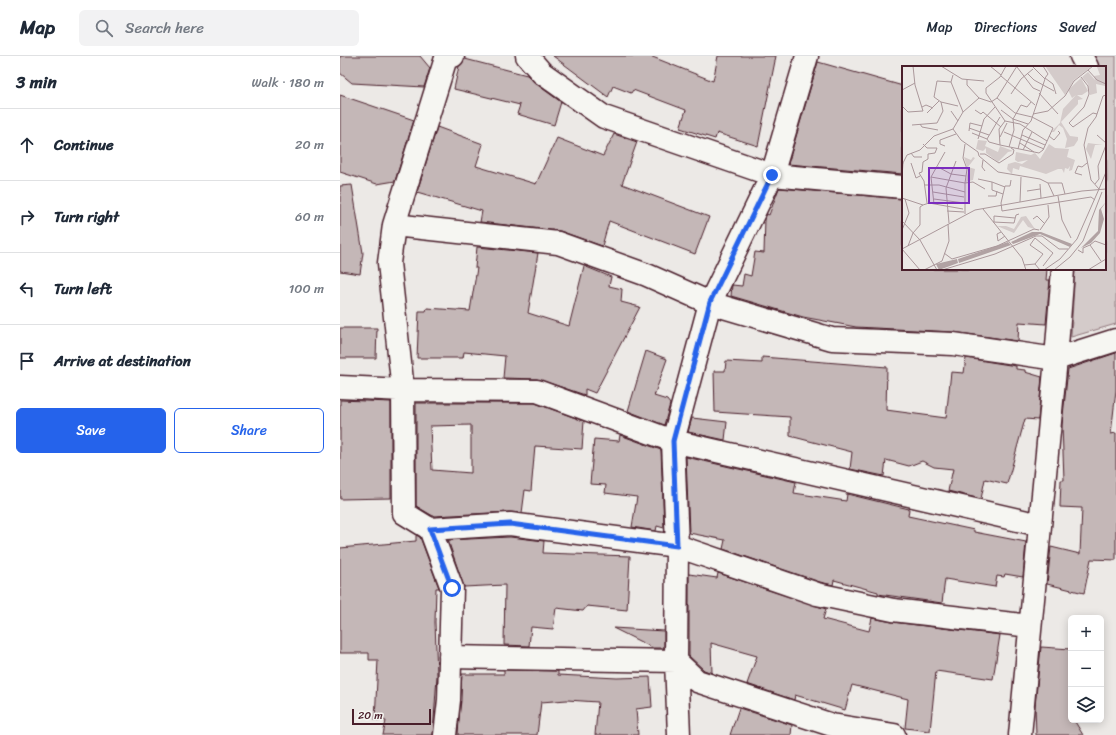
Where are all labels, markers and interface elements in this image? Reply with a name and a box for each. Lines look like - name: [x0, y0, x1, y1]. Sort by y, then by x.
- search box: [79, 10, 359, 46]
- text: Map: [20, 11, 55, 44]
- text: Search here: [125, 15, 204, 41]
- text: Map: [926, 15, 952, 40]
- text: Directions: [974, 15, 1037, 40]
- text: Saved: [1059, 15, 1096, 40]
- icon: search: [93, 17, 115, 39]
- inset map: [902, 66, 1106, 270]
- text: 3 min: [16, 67, 57, 97]
- text: Walk · 180 m: [252, 71, 324, 94]
- text: Continue: [54, 132, 114, 158]
- text: 20 m: [295, 133, 324, 156]
- icon: ahead: [16, 134, 38, 156]
- route end: [763, 166, 781, 184]
- text: Turn right: [54, 204, 119, 230]
- text: 60 m: [295, 205, 324, 228]
- icon: right: [16, 206, 38, 228]
- text: Turn left: [54, 276, 112, 302]
- text: 100 m: [289, 277, 324, 300]
- icon: left: [16, 278, 38, 300]
- text: Arrive at destination: [54, 348, 191, 374]
- icon: arrive: [16, 350, 38, 372]
- button: Save: [16, 408, 166, 453]
- button: Share: [174, 408, 324, 453]
- route start: [443, 579, 461, 597]
- map controls: [1068, 615, 1104, 723]
- button: +: [1068, 615, 1104, 651]
- button: −: [1068, 651, 1104, 687]
- button: layers: [1068, 687, 1104, 723]
- text: 20 m: [358, 706, 383, 725]
- scale bar: [352, 707, 431, 726]

